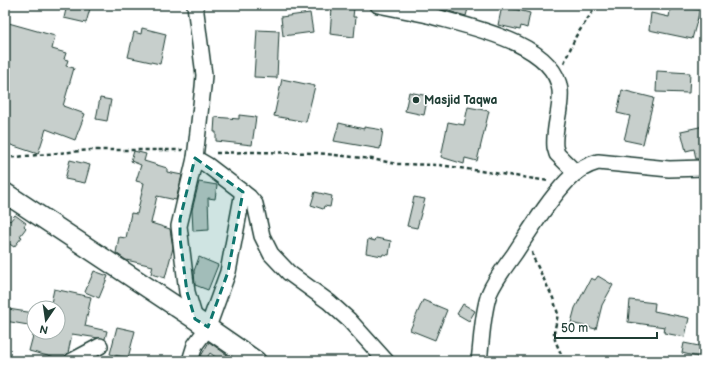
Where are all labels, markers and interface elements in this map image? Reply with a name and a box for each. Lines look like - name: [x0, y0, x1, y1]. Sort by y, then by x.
- place label: Masjid Taqwa: [424, 93, 498, 108]
- marker: Masjid Taqwa: [411, 95, 421, 105]
- north arrow: [26, 300, 66, 340]
- scale bar: [555, 314, 657, 340]
- text: 50 m: [561, 321, 588, 336]
- text: N: [38, 322, 49, 337]

